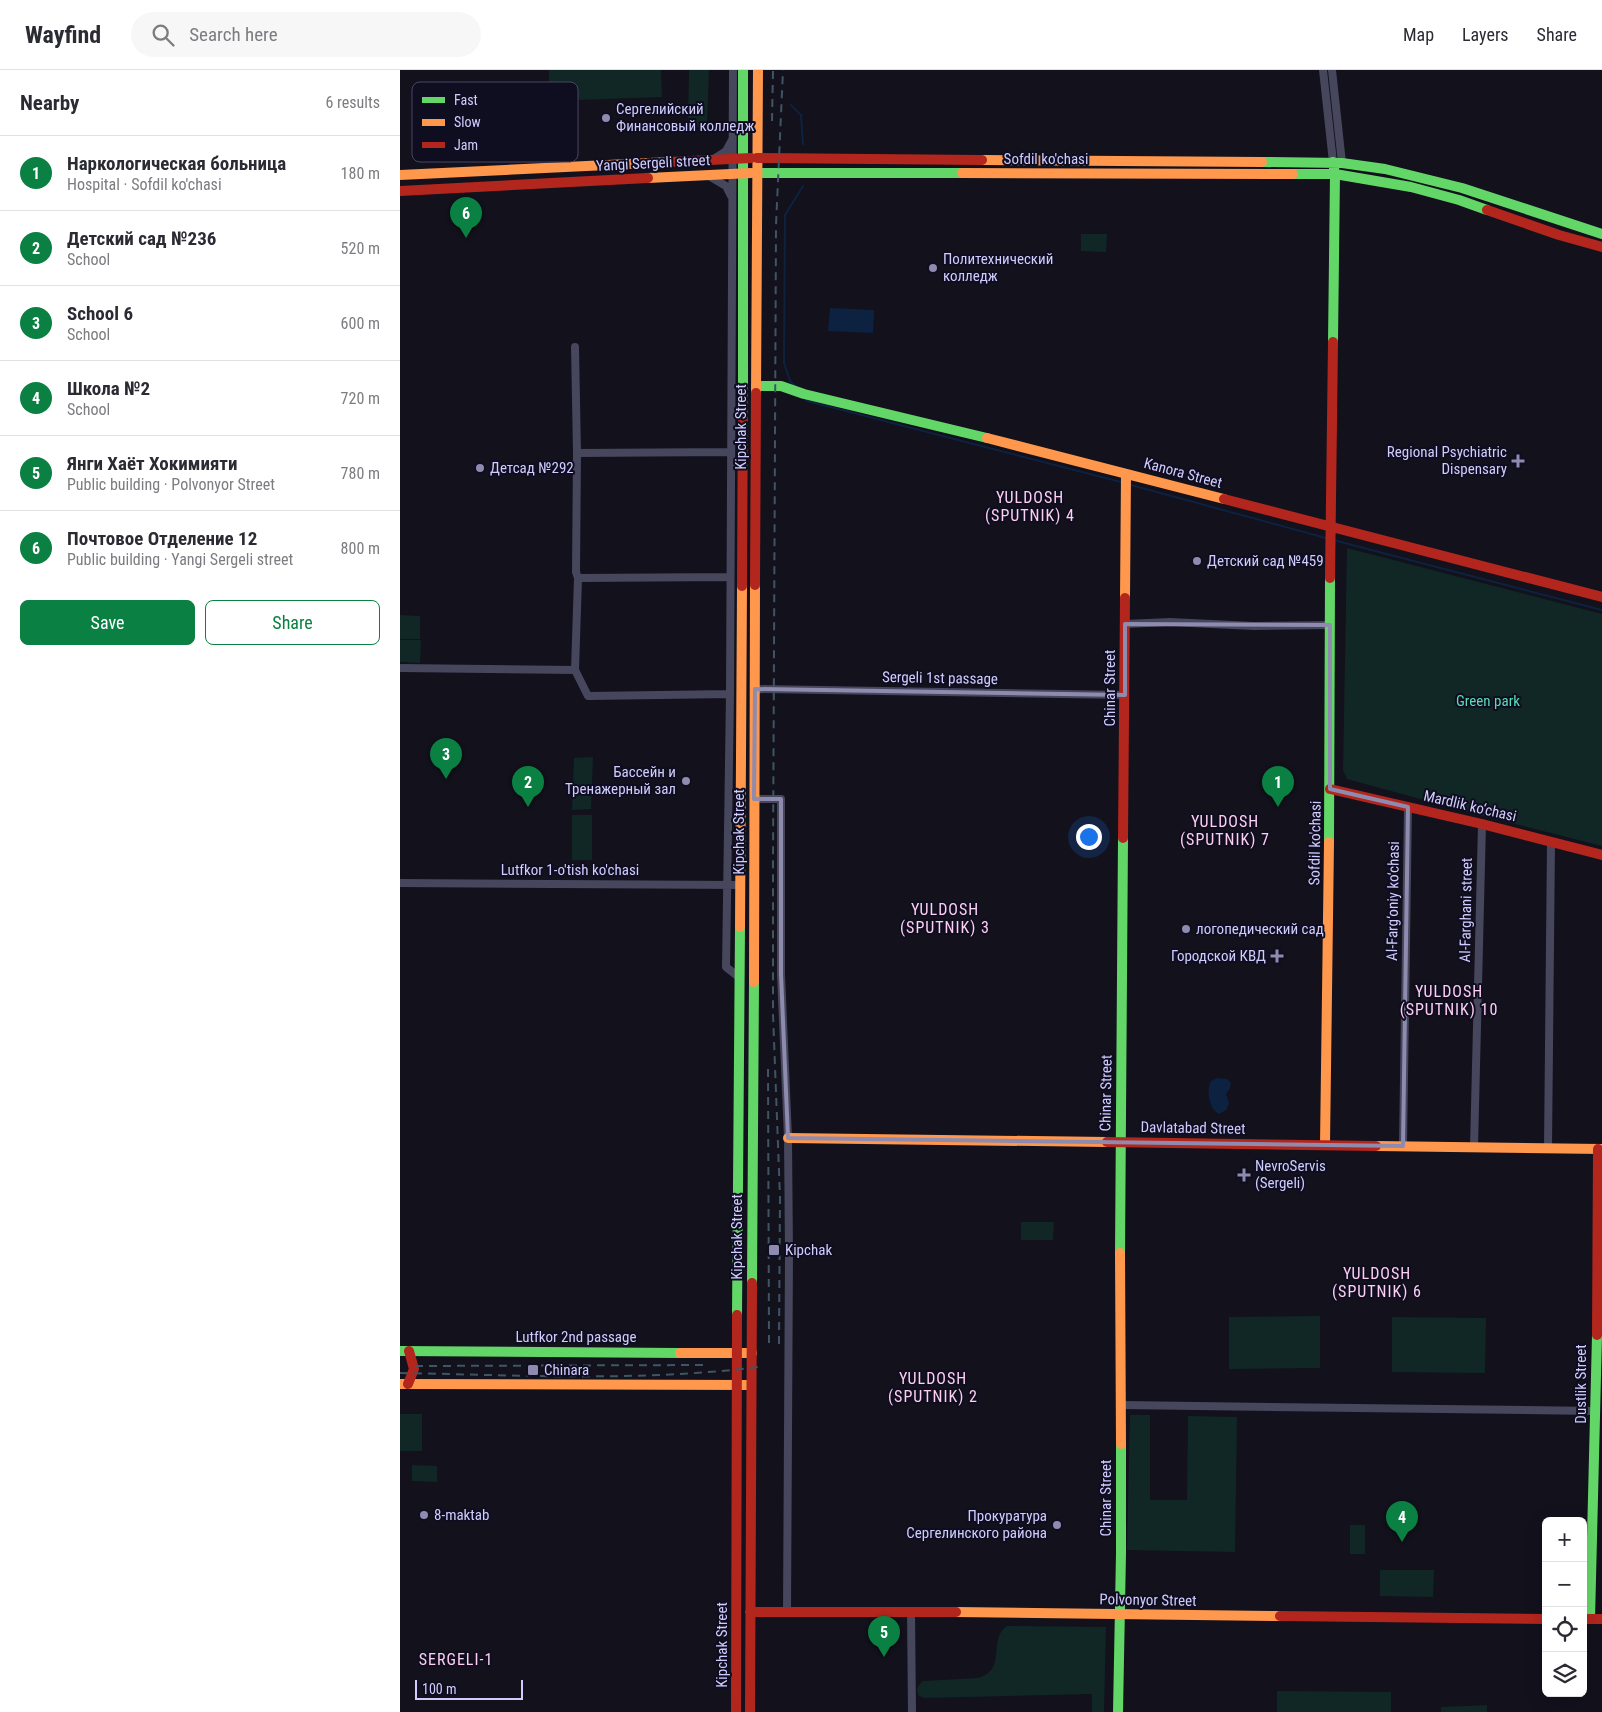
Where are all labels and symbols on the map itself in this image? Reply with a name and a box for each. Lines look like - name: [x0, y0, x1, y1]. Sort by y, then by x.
- legend: [412, 82, 578, 162]
- text: Fast: [454, 92, 478, 108]
- place label: Сергелийский Финансовый колледж: [616, 100, 754, 135]
- marker: Сергелийский Финансовый колледж: [600, 112, 612, 124]
- text: Slow: [454, 114, 481, 130]
- text: Jam: [454, 137, 478, 153]
- street label: Sofdil ko'chasi: [1004, 150, 1088, 168]
- street label: Yangi Sergeli street: [595, 151, 711, 175]
- pin: 6: [450, 197, 482, 238]
- place label: Политехнический колледж: [943, 250, 1053, 285]
- marker: Политехнический колледж: [927, 262, 939, 274]
- street label: Kipchak Street: [732, 384, 750, 470]
- place label: Regional Psychiatric Dispensary: [1387, 443, 1507, 478]
- street label: Kanora Street: [1142, 454, 1224, 492]
- marker: Regional Psychiatric Dispensary: [1511, 454, 1525, 468]
- place label: Детсад №292: [490, 459, 574, 477]
- marker: Детсад №292: [474, 462, 486, 474]
- district label: YULDOSH (SPUTNIK) 4: [985, 488, 1075, 525]
- place label: Детский сад №459: [1207, 552, 1324, 570]
- marker: Детский сад №459: [1191, 555, 1203, 567]
- street label: Chinar Street: [1101, 650, 1119, 726]
- street label: Sergeli 1st passage: [882, 668, 998, 688]
- park label: Green park: [1456, 692, 1520, 710]
- pin: 3: [430, 738, 462, 779]
- place label: Бассейн и Тренажерный зал: [565, 763, 676, 798]
- pin: 2: [512, 766, 544, 807]
- pin: 1: [1262, 766, 1294, 807]
- marker: Бассейн и Тренажерный зал: [680, 775, 692, 787]
- street label: Mardlik ko‘chasi: [1422, 787, 1518, 825]
- street label: Kipchak Street: [730, 789, 748, 875]
- street label: Sofdil ko'chasi: [1305, 800, 1325, 886]
- district label: YULDOSH (SPUTNIK) 7: [1180, 812, 1270, 849]
- your location: [1076, 824, 1102, 850]
- street label: Al-Farg‘oniy ko‘chasi: [1383, 841, 1403, 961]
- street label: Al-Farghani street: [1456, 858, 1476, 962]
- street label: Lutfkor 1-o'tish ko'chasi: [501, 861, 639, 879]
- district label: YULDOSH (SPUTNIK) 3: [900, 900, 990, 937]
- place label: логопедический сад: [1196, 920, 1324, 938]
- marker: логопедический сад: [1180, 923, 1192, 935]
- place label: Городской КВД: [1171, 947, 1266, 965]
- marker: Городской КВД: [1270, 949, 1284, 963]
- district label: YULDOSH (SPUTNIK) 10: [1400, 982, 1498, 1019]
- street label: Chinar Street: [1096, 1054, 1116, 1132]
- street label: Davlatabad Street: [1140, 1118, 1246, 1138]
- place label: NevroServis (Sergeli): [1255, 1157, 1326, 1192]
- marker: NevroServis (Sergeli): [1237, 1168, 1251, 1182]
- street label: Kipchak Street: [728, 1194, 746, 1280]
- place label: Kipchak: [785, 1241, 832, 1259]
- marker: Kipchak: [767, 1243, 781, 1257]
- district label: YULDOSH (SPUTNIK) 6: [1332, 1264, 1422, 1301]
- street label: Lutfkor 2nd passage: [516, 1328, 636, 1346]
- street label: Dustlik Street: [1572, 1344, 1590, 1424]
- place label: Chinara: [544, 1361, 589, 1379]
- marker: Chinara: [526, 1363, 540, 1377]
- district label: YULDOSH (SPUTNIK) 2: [888, 1369, 978, 1406]
- street label: Chinar Street: [1097, 1460, 1115, 1536]
- pin: 4: [1386, 1501, 1418, 1542]
- place label: 8-maktab: [434, 1506, 489, 1524]
- place label: Прокуратура Сергелинского района: [906, 1507, 1047, 1542]
- marker: 8-maktab: [418, 1509, 430, 1521]
- marker: Прокуратура Сергелинского района: [1051, 1519, 1063, 1531]
- street label: Polvonyor Street: [1099, 1590, 1197, 1610]
- street label: Kipchak Street: [713, 1602, 731, 1688]
- pin: 5: [868, 1616, 900, 1657]
- district label: SERGELI-1: [419, 1650, 493, 1669]
- scale bar: [415, 1677, 522, 1700]

